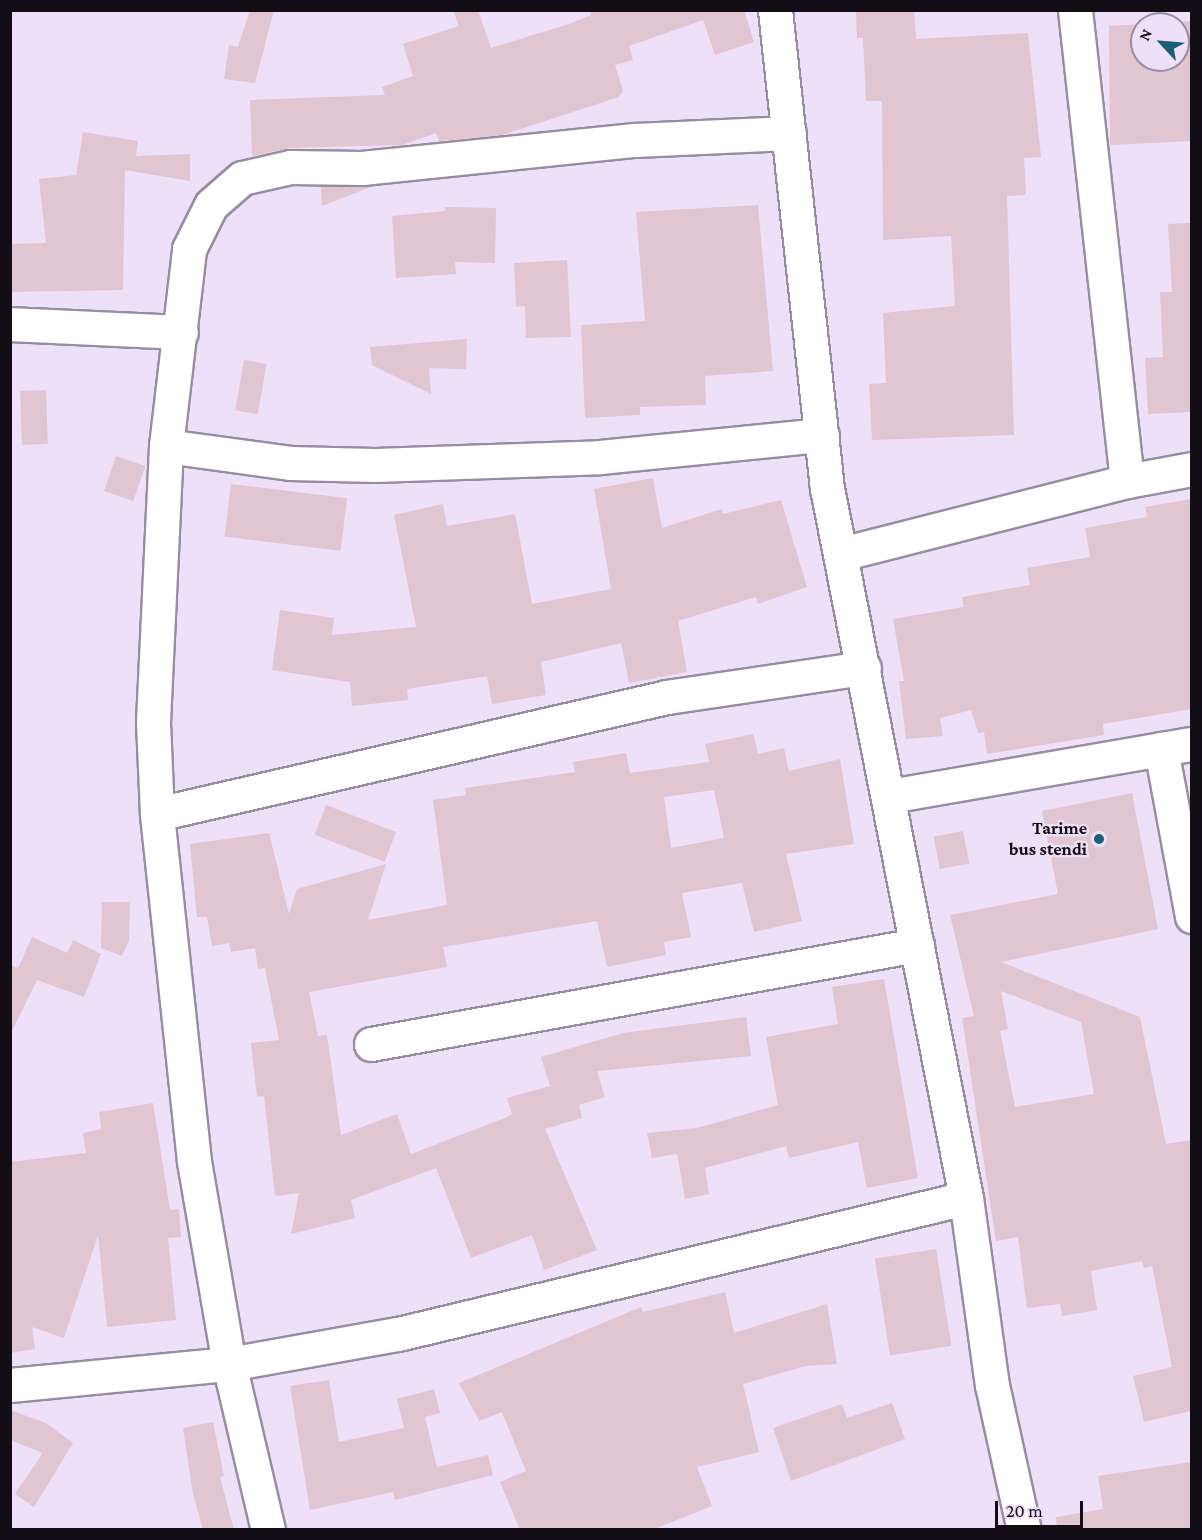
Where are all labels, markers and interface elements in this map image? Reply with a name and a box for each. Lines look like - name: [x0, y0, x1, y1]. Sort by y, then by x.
- north arrow: [1130, 12, 1190, 72]
- text: N: [1135, 26, 1155, 43]
- place label: Tarime bus stendi: [1009, 818, 1087, 860]
- marker: Tarime bus stendi: [1092, 832, 1106, 846]
- scale bar: [998, 1489, 1086, 1527]
- text: 20 m: [1006, 1501, 1043, 1521]

